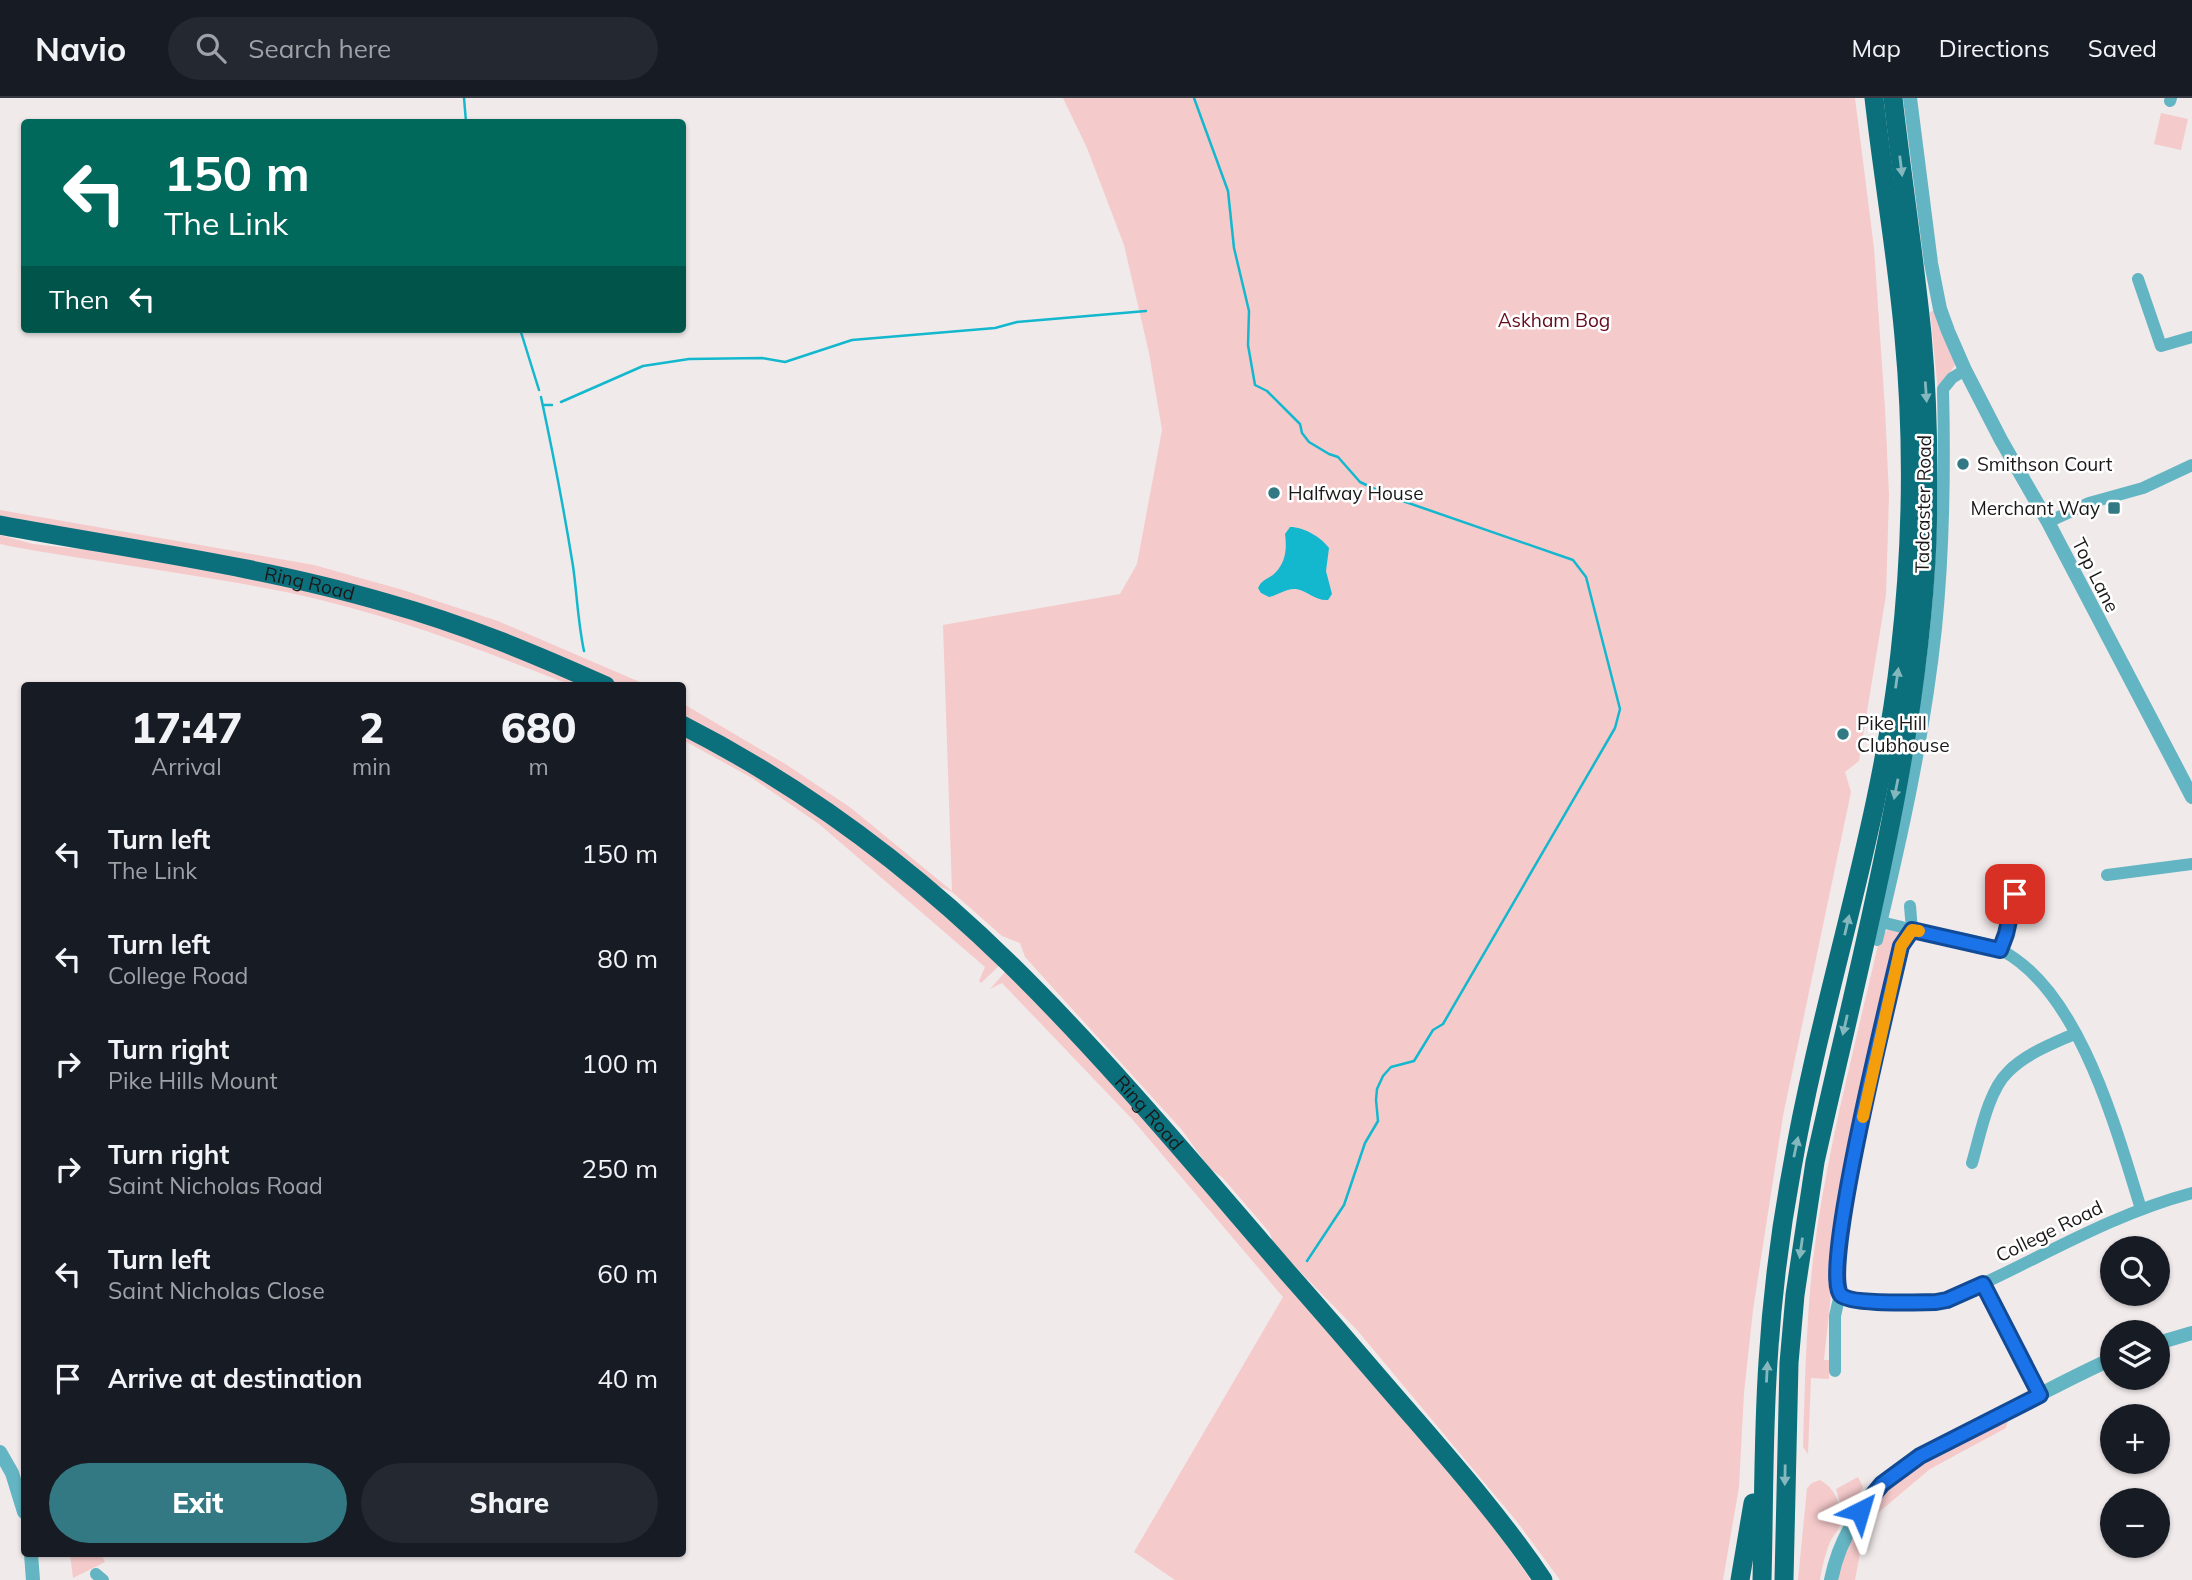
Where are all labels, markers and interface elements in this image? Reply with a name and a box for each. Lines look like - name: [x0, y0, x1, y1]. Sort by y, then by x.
- search box: [168, 17, 658, 80]
- text: Navio: [35, 28, 126, 69]
- icon: search: [192, 29, 230, 67]
- text: Search here: [248, 32, 391, 65]
- text: Map: [1851, 33, 1901, 63]
- text: Directions: [1939, 33, 2050, 63]
- text: Saved: [2088, 33, 2157, 63]
- text: 150 m: [164, 142, 310, 203]
- icon: left: [49, 147, 140, 238]
- one-way arrow: [1896, 155, 1907, 177]
- text: The Link: [164, 203, 288, 243]
- icon: left: [123, 280, 161, 318]
- text: Then: [49, 283, 109, 316]
- park label: Askham Bog: [1498, 308, 1610, 332]
- one-way arrow: [1921, 381, 1932, 403]
- street label: Tadcaster Road: [1910, 435, 1936, 573]
- place label: Smithson Court: [1977, 452, 2113, 476]
- marker: Smithson Court: [1955, 456, 1971, 472]
- place label: Halfway House: [1288, 481, 1424, 505]
- marker: Halfway House: [1266, 485, 1282, 501]
- place label: Merchant Way: [1970, 496, 2100, 520]
- marker: Merchant Way: [2106, 500, 2122, 516]
- street label: Top Lane: [2067, 534, 2125, 616]
- street label: Ring Road: [262, 561, 357, 605]
- one-way arrow: [1892, 667, 1903, 689]
- text: 17:47: [131, 701, 242, 754]
- text: 2: [359, 701, 384, 754]
- text: 680: [501, 701, 576, 754]
- place label: Pike Hill Clubhouse: [1857, 711, 1950, 757]
- marker: Pike Hill Clubhouse: [1835, 726, 1851, 742]
- text: Arrival: [151, 752, 222, 781]
- text: min: [352, 752, 391, 781]
- text: m: [528, 752, 549, 781]
- one-way arrow: [1890, 778, 1901, 800]
- text: Turn left: [108, 823, 210, 856]
- icon: left: [49, 835, 87, 873]
- text: 150 m: [582, 837, 658, 870]
- text: The Link: [108, 856, 197, 885]
- pin: [1985, 864, 2045, 924]
- icon: arrive: [1996, 875, 2034, 913]
- one-way arrow: [1841, 914, 1852, 936]
- text: Turn left: [108, 928, 210, 961]
- icon: left: [49, 940, 87, 978]
- text: 80 m: [597, 942, 658, 975]
- text: College Road: [108, 961, 248, 990]
- one-way arrow: [1839, 1014, 1850, 1036]
- text: Turn right: [108, 1033, 229, 1066]
- icon: right: [49, 1045, 87, 1083]
- text: 100 m: [582, 1047, 658, 1080]
- text: Pike Hills Mount: [108, 1066, 278, 1095]
- street label: Ring Road: [1110, 1070, 1189, 1155]
- one-way arrow: [1790, 1136, 1801, 1158]
- text: Turn right: [108, 1138, 229, 1171]
- icon: right: [49, 1150, 87, 1188]
- text: 250 m: [582, 1152, 658, 1185]
- text: Saint Nicholas Road: [108, 1171, 323, 1200]
- street label: College Road: [1992, 1195, 2106, 1267]
- map controls: [2100, 1236, 2170, 1558]
- button: search: [2100, 1236, 2170, 1306]
- one-way arrow: [1795, 1237, 1806, 1259]
- text: Turn left: [108, 1243, 210, 1276]
- icon: left: [49, 1255, 87, 1293]
- text: 60 m: [597, 1257, 658, 1290]
- text: Saint Nicholas Close: [108, 1276, 325, 1305]
- button: layers: [2100, 1320, 2170, 1390]
- icon: arrive: [49, 1360, 87, 1398]
- one-way arrow: [1762, 1361, 1773, 1383]
- text: Arrive at destination: [108, 1362, 363, 1395]
- text: 40 m: [597, 1362, 658, 1395]
- button: +: [2100, 1404, 2170, 1474]
- button: Exit: [49, 1463, 347, 1543]
- button: Share: [361, 1463, 658, 1543]
- one-way arrow: [1779, 1464, 1791, 1486]
- position arrow: [1823, 1474, 1897, 1548]
- button: −: [2100, 1488, 2170, 1558]

